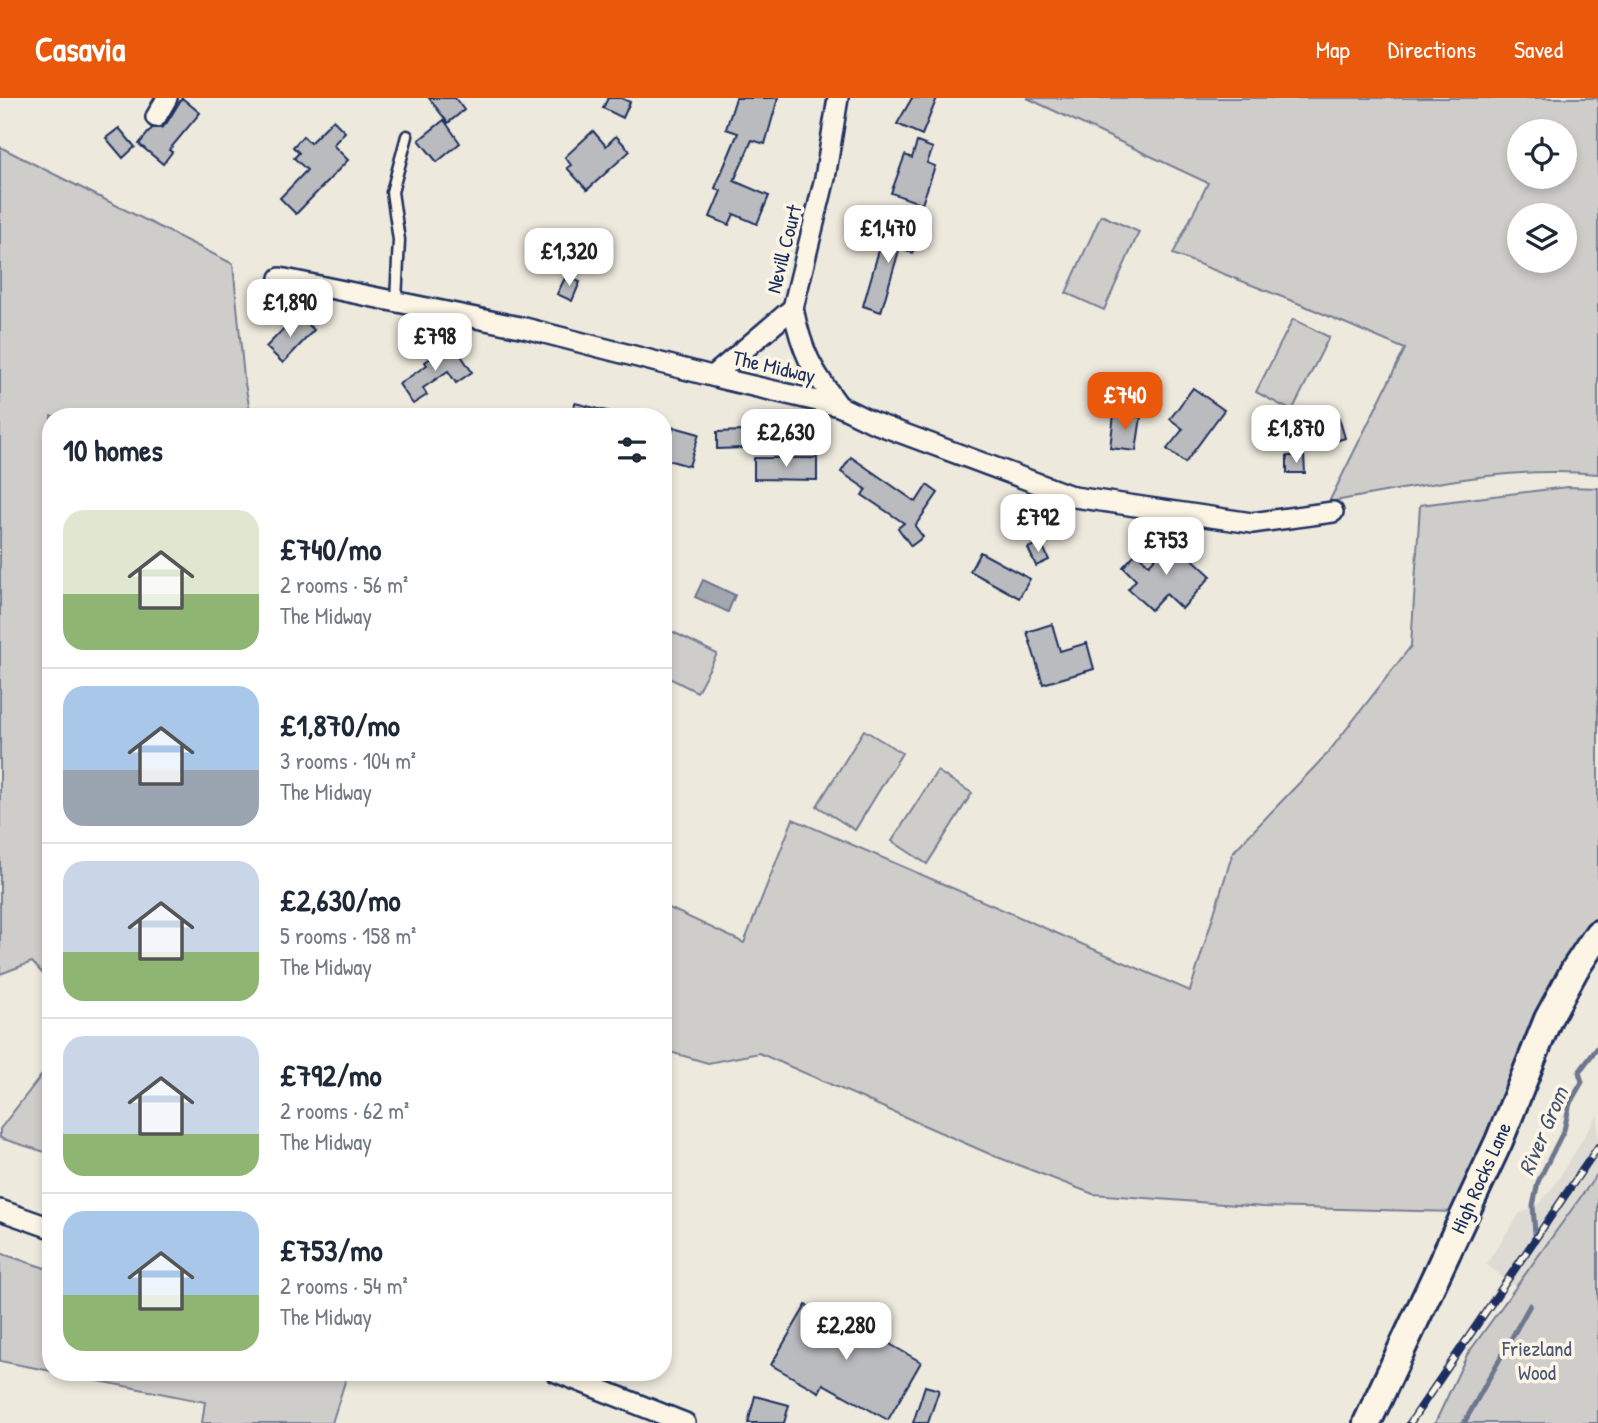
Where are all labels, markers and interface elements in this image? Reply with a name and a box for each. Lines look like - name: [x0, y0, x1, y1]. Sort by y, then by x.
- text: Casavia: [35, 27, 125, 71]
- text: Map: [1316, 33, 1350, 65]
- text: Directions: [1388, 33, 1476, 65]
- text: Saved: [1514, 33, 1563, 65]
- map controls: [1507, 119, 1577, 273]
- button: locate: [1507, 119, 1577, 189]
- street label: Nevill Court: [759, 201, 809, 296]
- button: layers: [1507, 203, 1577, 273]
- pin: £1,470: [831, 206, 945, 265]
- text: £1,470: [860, 212, 916, 243]
- pin: £1,320: [512, 228, 626, 288]
- text: £1,320: [540, 235, 598, 266]
- pin: £1,890: [233, 280, 347, 339]
- text: £1,890: [263, 286, 317, 317]
- pin: £798: [394, 314, 476, 373]
- text: £798: [414, 320, 456, 351]
- street label: The Midway: [730, 343, 818, 390]
- pin: £740: [1084, 372, 1166, 432]
- text: £740: [1104, 379, 1146, 410]
- pin: £1,870: [1239, 406, 1353, 465]
- pin: £2,630: [729, 410, 843, 469]
- text: £1,870: [1267, 412, 1325, 443]
- text: £2,630: [757, 416, 815, 447]
- text: 10 homes: [63, 430, 163, 470]
- icon: filters: [613, 431, 651, 469]
- pin: £792: [997, 494, 1079, 554]
- text: £792: [1016, 501, 1060, 532]
- pin: £753: [1125, 518, 1207, 577]
- text: £753: [1144, 524, 1188, 555]
- text: £740/mo: [280, 529, 381, 569]
- icon: home: [119, 538, 203, 622]
- text: 2 rooms · 56 m²: [280, 569, 408, 600]
- text: The Midway: [280, 600, 372, 631]
- text: £1,870/mo: [280, 705, 400, 745]
- icon: home: [119, 714, 203, 798]
- text: 3 rooms · 104 m²: [280, 745, 416, 776]
- text: The Midway: [280, 776, 372, 807]
- text: £2,630/mo: [280, 880, 401, 920]
- icon: home: [119, 889, 203, 973]
- text: 5 rooms · 158 m²: [280, 920, 416, 951]
- text: The Midway: [280, 951, 372, 982]
- text: £792/mo: [280, 1055, 382, 1095]
- icon: home: [119, 1064, 203, 1148]
- water label: River Grom: [1510, 1081, 1575, 1180]
- text: 2 rooms · 62 m²: [280, 1095, 409, 1126]
- street label: High Rocks Lane: [1443, 1117, 1518, 1238]
- text: The Midway: [280, 1126, 372, 1157]
- text: £753/mo: [280, 1230, 383, 1270]
- icon: home: [119, 1239, 203, 1323]
- text: 2 rooms · 54 m²: [280, 1270, 408, 1301]
- text: The Midway: [280, 1301, 372, 1332]
- pin: £2,280: [789, 1302, 903, 1362]
- text: £2,280: [816, 1309, 876, 1340]
- park label: Friezland Wood: [1501, 1334, 1572, 1387]

